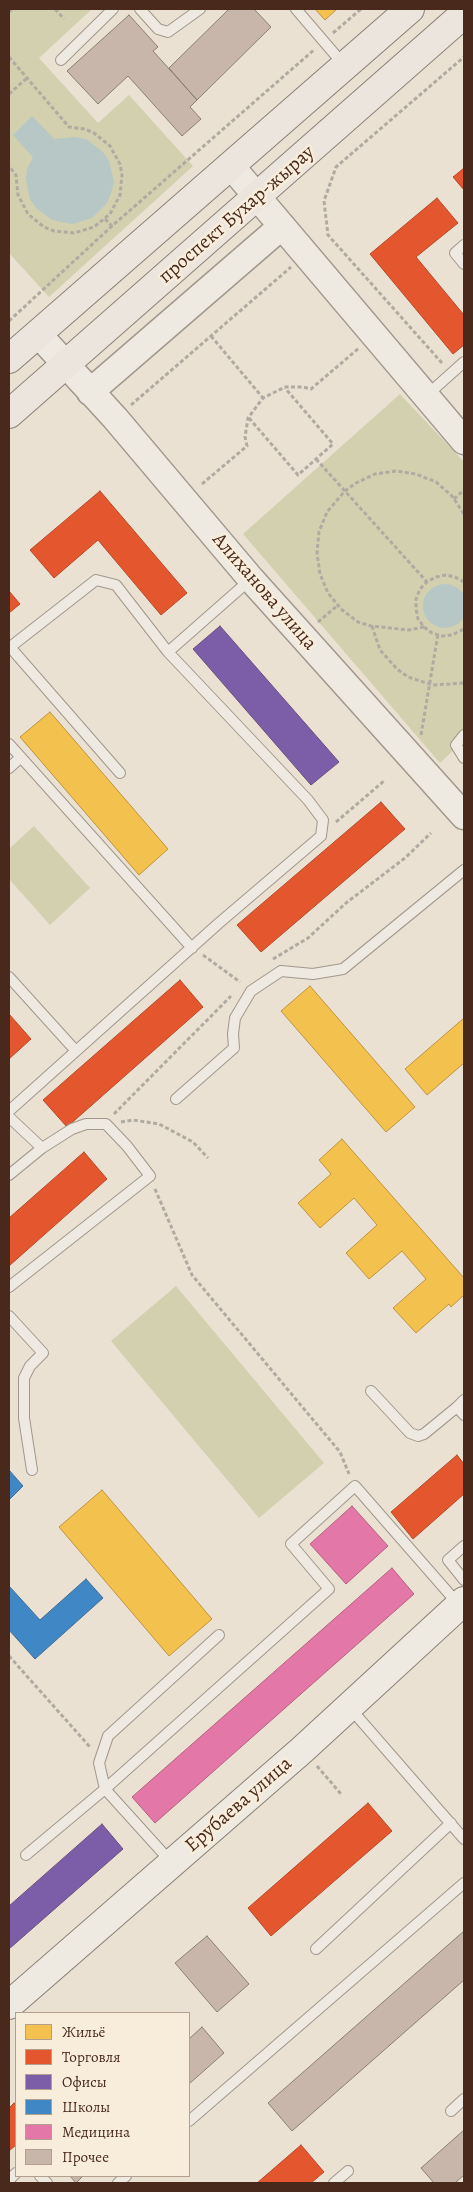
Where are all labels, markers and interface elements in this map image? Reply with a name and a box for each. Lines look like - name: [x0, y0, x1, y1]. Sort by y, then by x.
- street label: проспект Бухар-жырау: [154, 141, 320, 289]
- street label: Алиханова улица: [207, 528, 321, 656]
- street label: Ерубаева улица: [181, 1752, 297, 1858]
- legend: [15, 2012, 190, 2177]
- text: Жильё: [62, 2022, 105, 2042]
- text: Торговля: [62, 2047, 120, 2067]
- text: Офисы: [62, 2072, 107, 2092]
- text: Школы: [62, 2097, 110, 2117]
- text: Медицина: [62, 2122, 130, 2142]
- text: Прочее: [62, 2147, 109, 2167]

